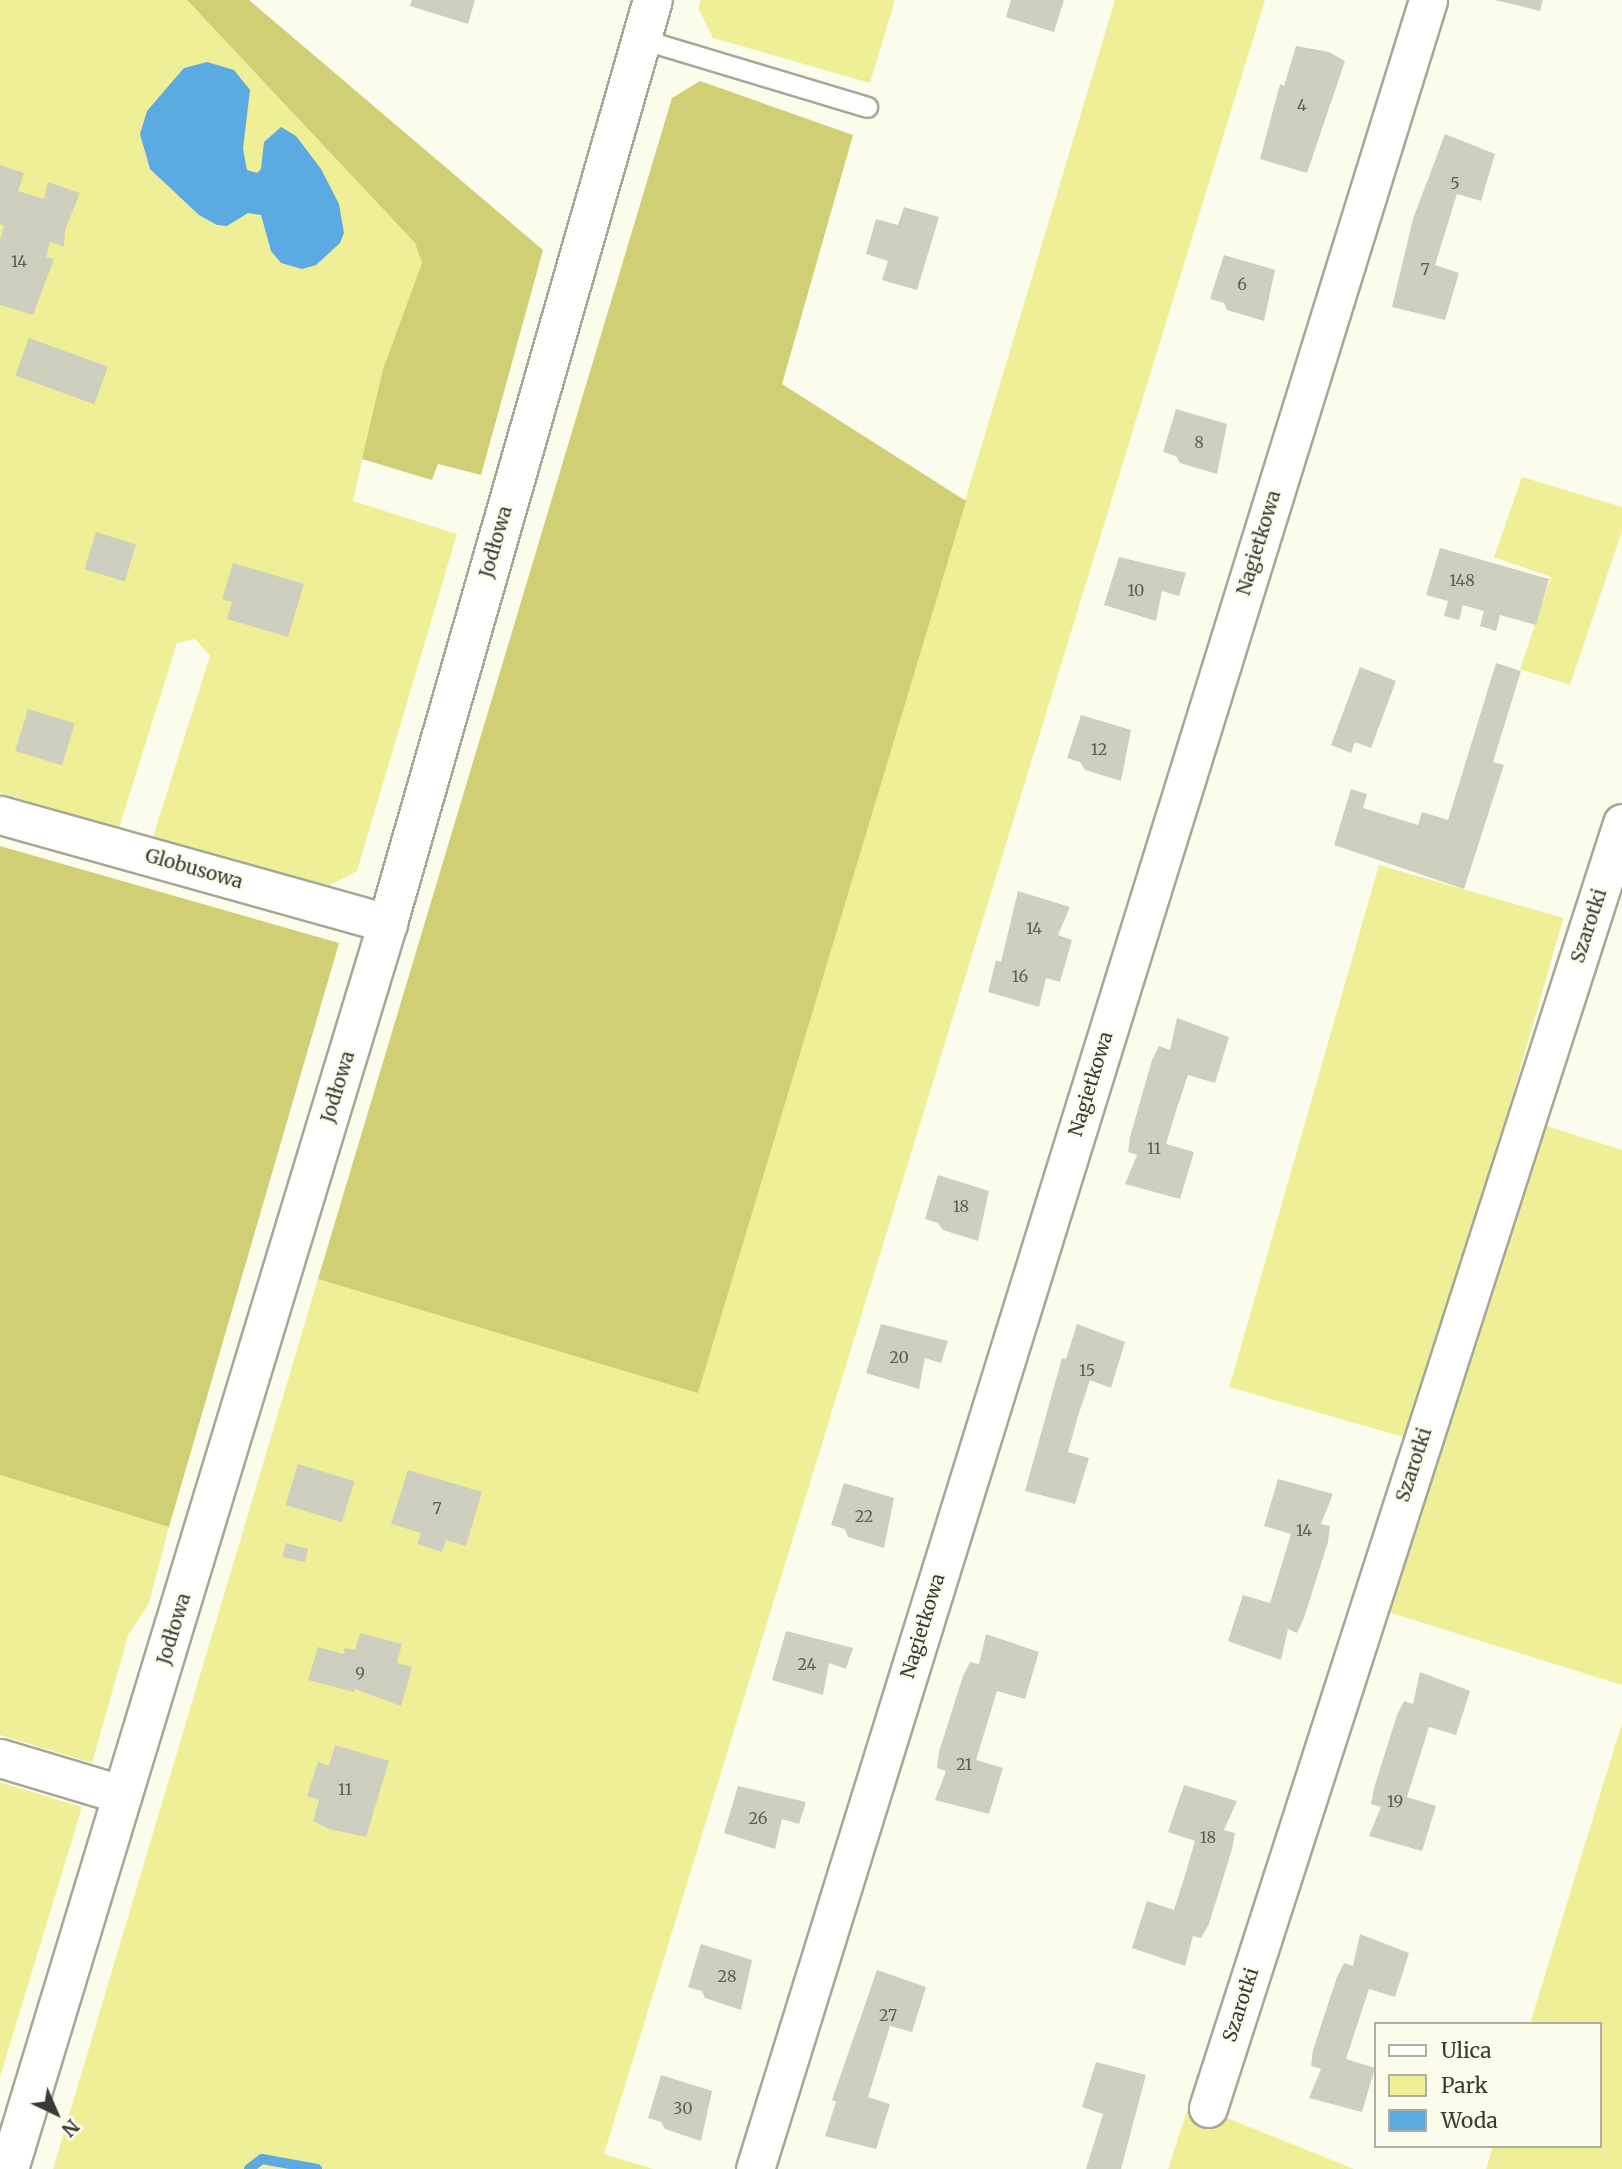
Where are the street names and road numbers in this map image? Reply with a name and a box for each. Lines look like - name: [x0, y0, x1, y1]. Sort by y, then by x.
- street label: Nagietkowa: [1232, 488, 1286, 598]
- street label: Jodłowa: [475, 504, 517, 580]
- street label: Globusowa: [143, 844, 245, 894]
- street label: Szarotki: [1566, 886, 1612, 966]
- street label: Nagietkowa: [1064, 1029, 1118, 1139]
- street label: Jodłowa: [316, 1049, 360, 1125]
- street label: Szarotki: [1391, 1425, 1437, 1505]
- street label: Nagietkowa: [896, 1571, 950, 1681]
- street label: Jodłowa: [152, 1591, 196, 1667]
- street label: Szarotki: [1218, 1965, 1264, 2045]

